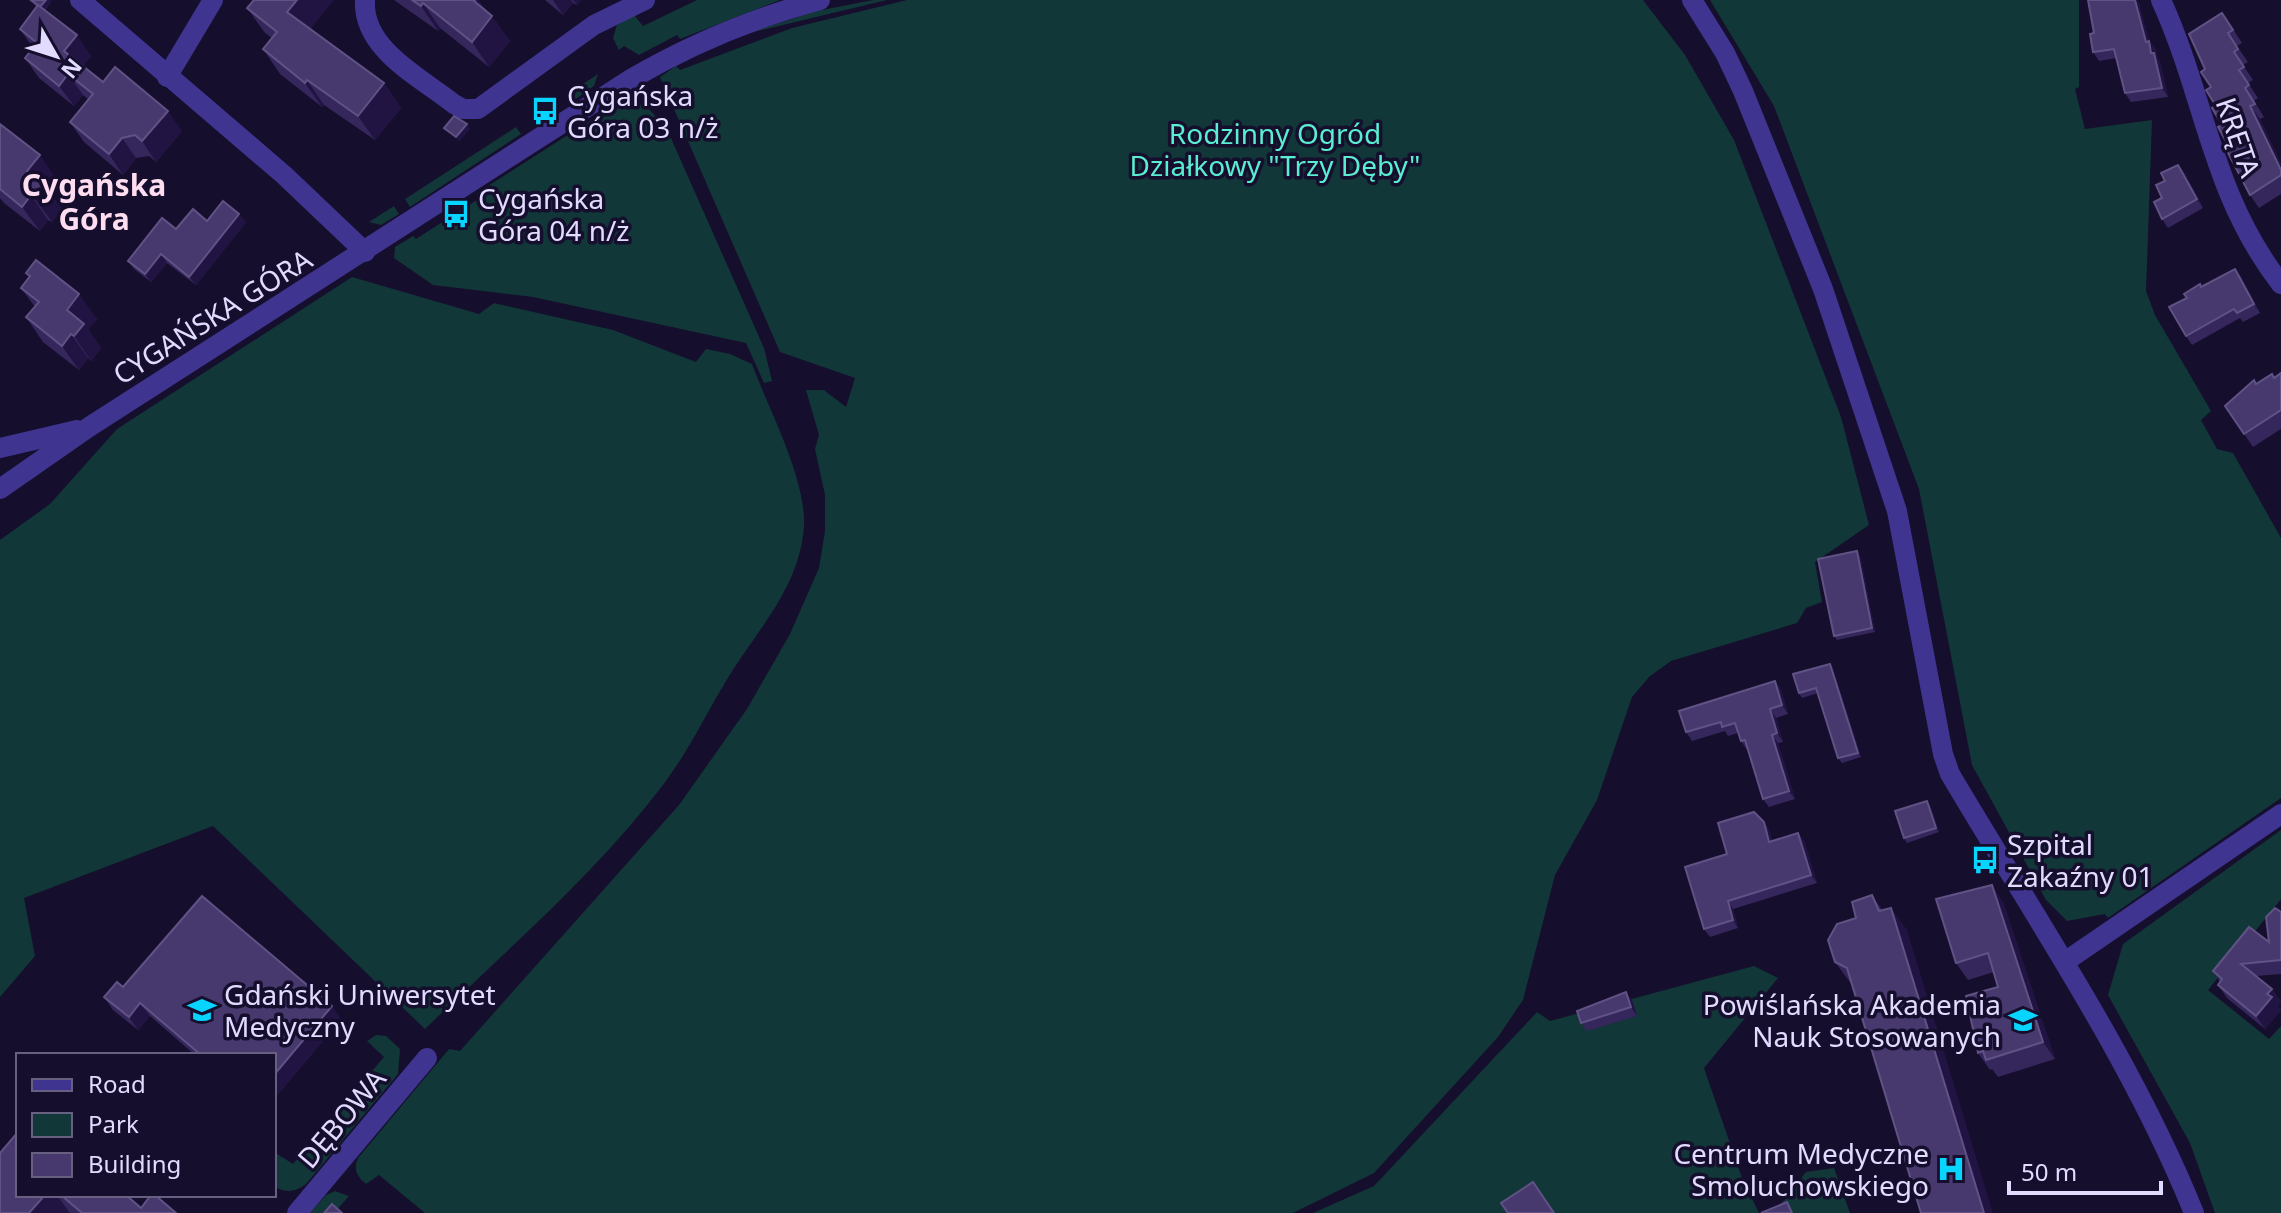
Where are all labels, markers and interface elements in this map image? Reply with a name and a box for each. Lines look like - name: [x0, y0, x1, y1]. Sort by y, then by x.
- north arrow: [16, 16, 96, 96]
- text: N: [55, 53, 90, 86]
- place label: Cygańska Góra 03 n/ż: [567, 76, 719, 146]
- street label: KRĘTA: [2208, 92, 2270, 182]
- bus stop icon: Cygańska Góra 03 n/ż: [530, 96, 560, 126]
- park label: Rodzinny Ogród Działkowy "Trzy Dęby": [1130, 114, 1420, 184]
- district label: Cygańska Góra: [22, 164, 166, 239]
- place label: Cygańska Góra 04 n/ż: [478, 179, 630, 249]
- bus stop icon: Cygańska Góra 04 n/ż: [441, 199, 471, 229]
- street label: CYGAŃSKA GÓRA: [105, 239, 319, 393]
- place label: Szpital Zakaźny 01: [2007, 825, 2153, 895]
- bus stop icon: Szpital Zakaźny 01: [1970, 845, 2000, 875]
- place label: Gdański Uniwersytet Medyczny: [224, 975, 496, 1045]
- place label: Powiślańska Akademia Nauk Stosowanych: [1703, 985, 2001, 1055]
- school or university icon: Gdański Uniwersytet Medyczny: [187, 995, 217, 1025]
- school or university icon: Powiślańska Akademia Nauk Stosowanych: [2008, 1005, 2038, 1035]
- legend: [16, 1053, 276, 1197]
- street label: DĘBOWA: [288, 1060, 394, 1176]
- text: Road: [88, 1067, 146, 1100]
- text: Park: [88, 1107, 139, 1140]
- place label: Centrum Medyczne Smoluchowskiego: [1673, 1134, 1929, 1204]
- scale bar: [2009, 1145, 2161, 1195]
- text: Building: [88, 1147, 181, 1180]
- hospital icon: Centrum Medyczne Smoluchowskiego: [1936, 1154, 1966, 1184]
- text: 50 m: [2021, 1155, 2077, 1188]

